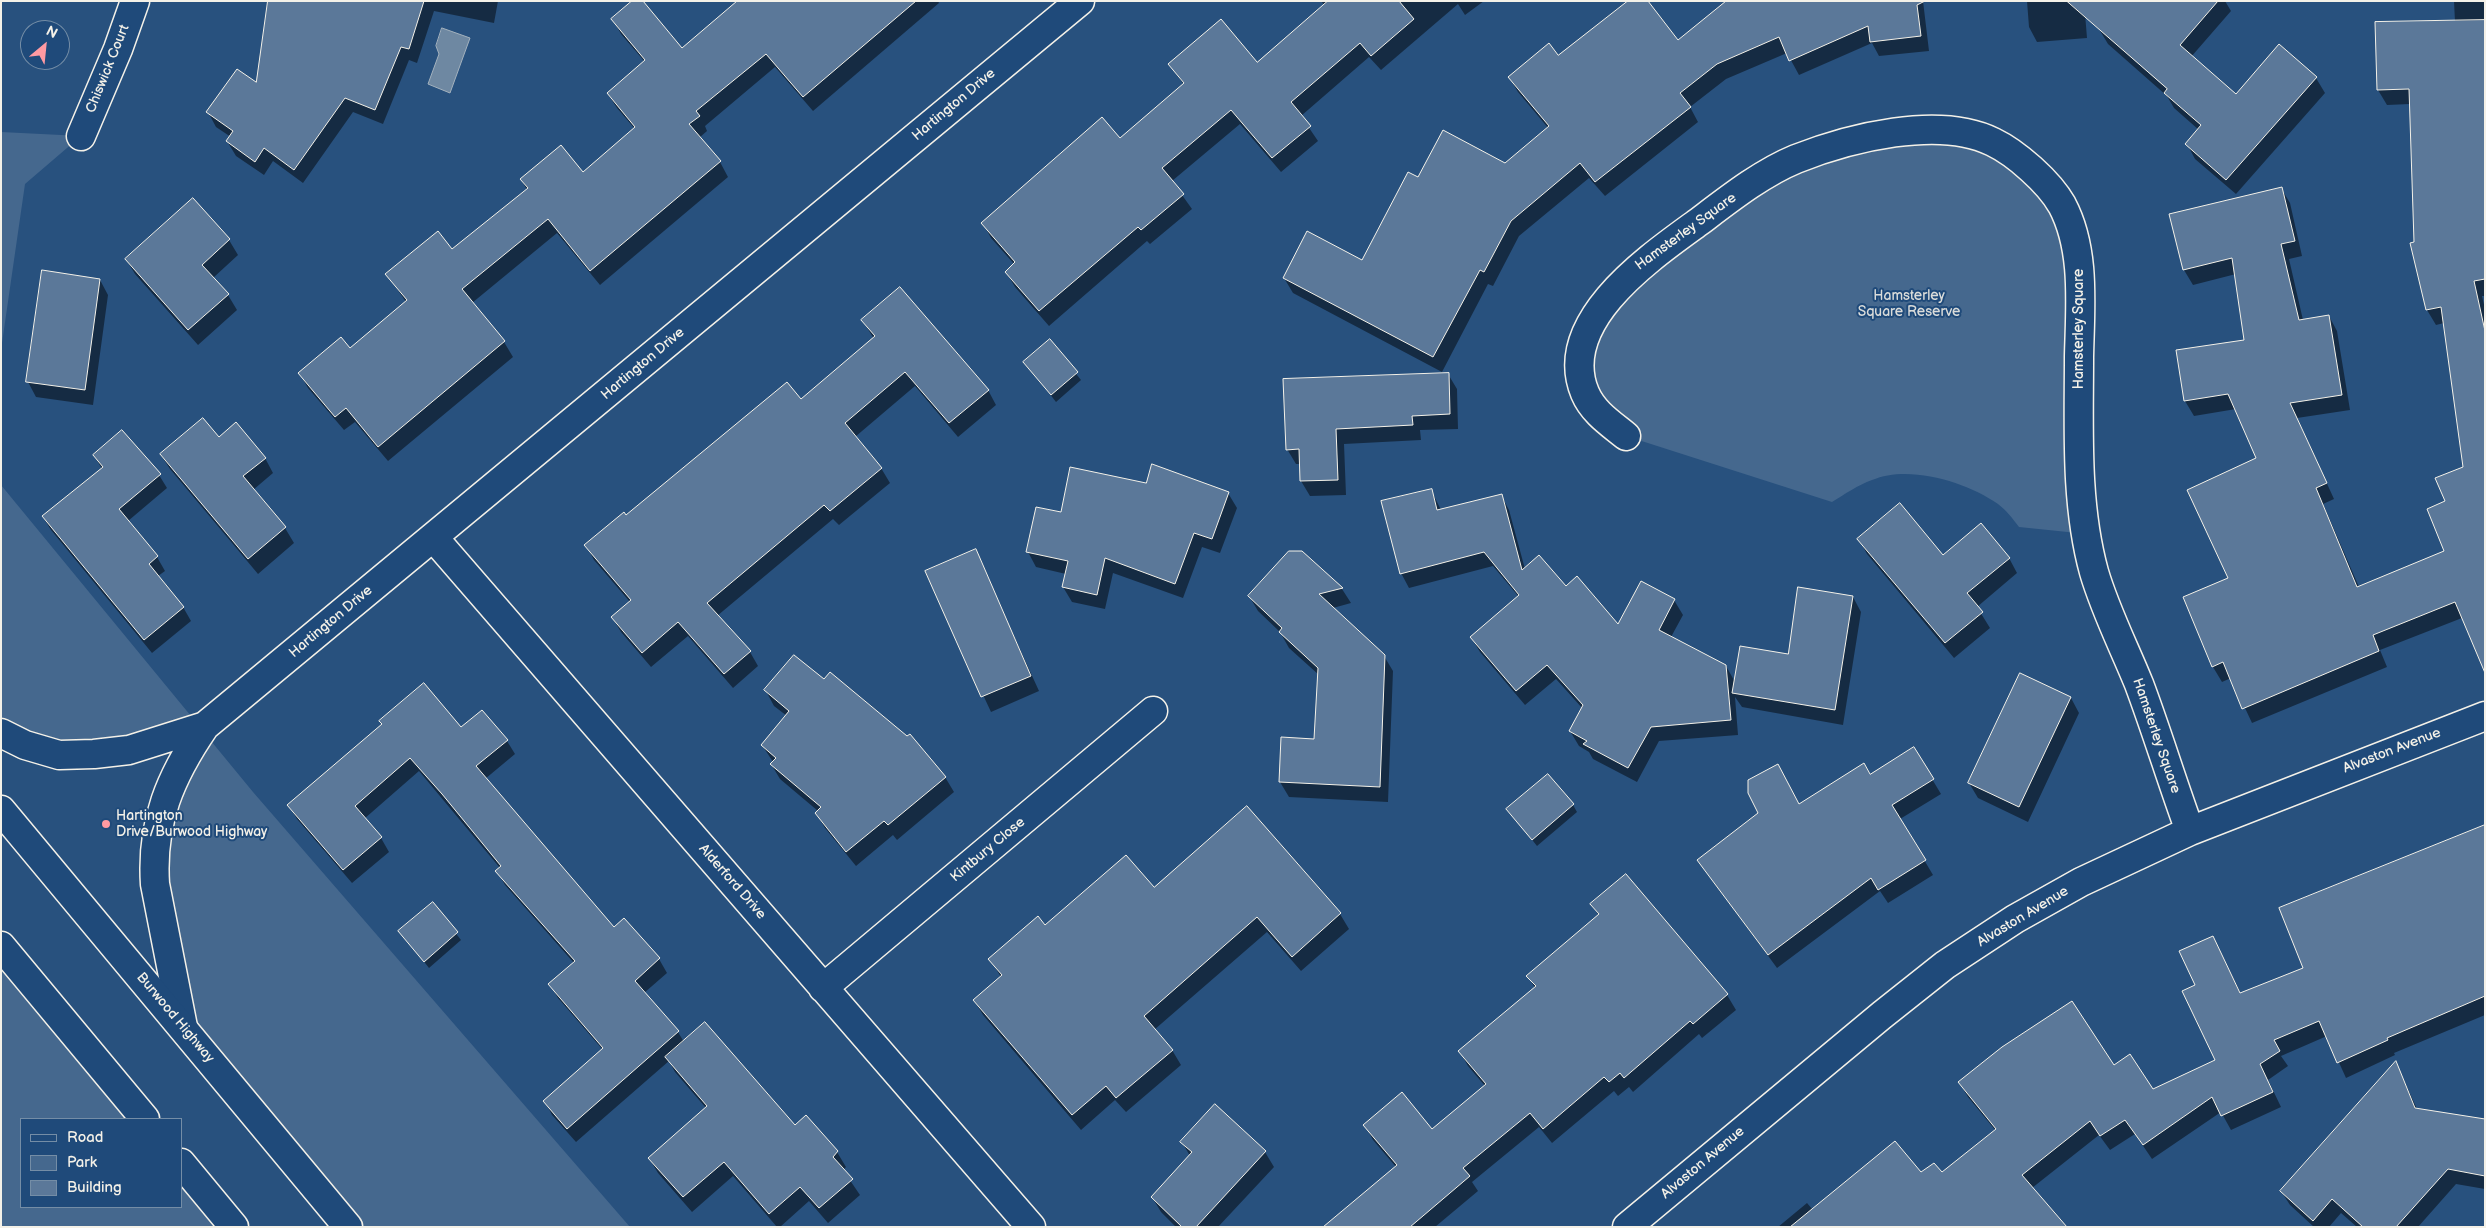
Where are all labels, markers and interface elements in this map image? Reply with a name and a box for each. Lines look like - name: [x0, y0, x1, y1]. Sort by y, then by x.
- north arrow: [20, 20, 70, 70]
- text: N: [43, 22, 60, 42]
- street label: Chiswick Court: [83, 22, 133, 116]
- street label: Hartington Drive: [909, 65, 999, 145]
- street label: Hamsterley Square: [1632, 190, 1740, 274]
- street label: Hamsterley Square: [2071, 269, 2087, 389]
- park label: Hamsterley Square Reserve: [1858, 288, 1960, 321]
- street label: Hartington Drive: [598, 324, 688, 404]
- street label: Hartington Drive: [286, 582, 376, 662]
- street label: Hamsterley Square: [2128, 676, 2184, 796]
- street label: Alvaston Avenue: [2341, 725, 2443, 777]
- place label: Hartington Drive/Burwood Highway: [116, 808, 267, 840]
- street label: Kintbury Close: [947, 814, 1029, 886]
- marker: Hartington Drive/Burwood Highway: [100, 818, 112, 830]
- street label: Alderford Drive: [695, 841, 769, 923]
- street label: Alvaston Avenue: [1974, 883, 2072, 951]
- street label: Burwood Highway: [133, 970, 217, 1066]
- legend: [20, 1118, 182, 1208]
- street label: Alvaston Avenue: [1658, 1123, 1748, 1203]
- text: Road: [67, 1128, 103, 1147]
- text: Park: [67, 1153, 97, 1172]
- text: Building: [67, 1178, 122, 1197]

